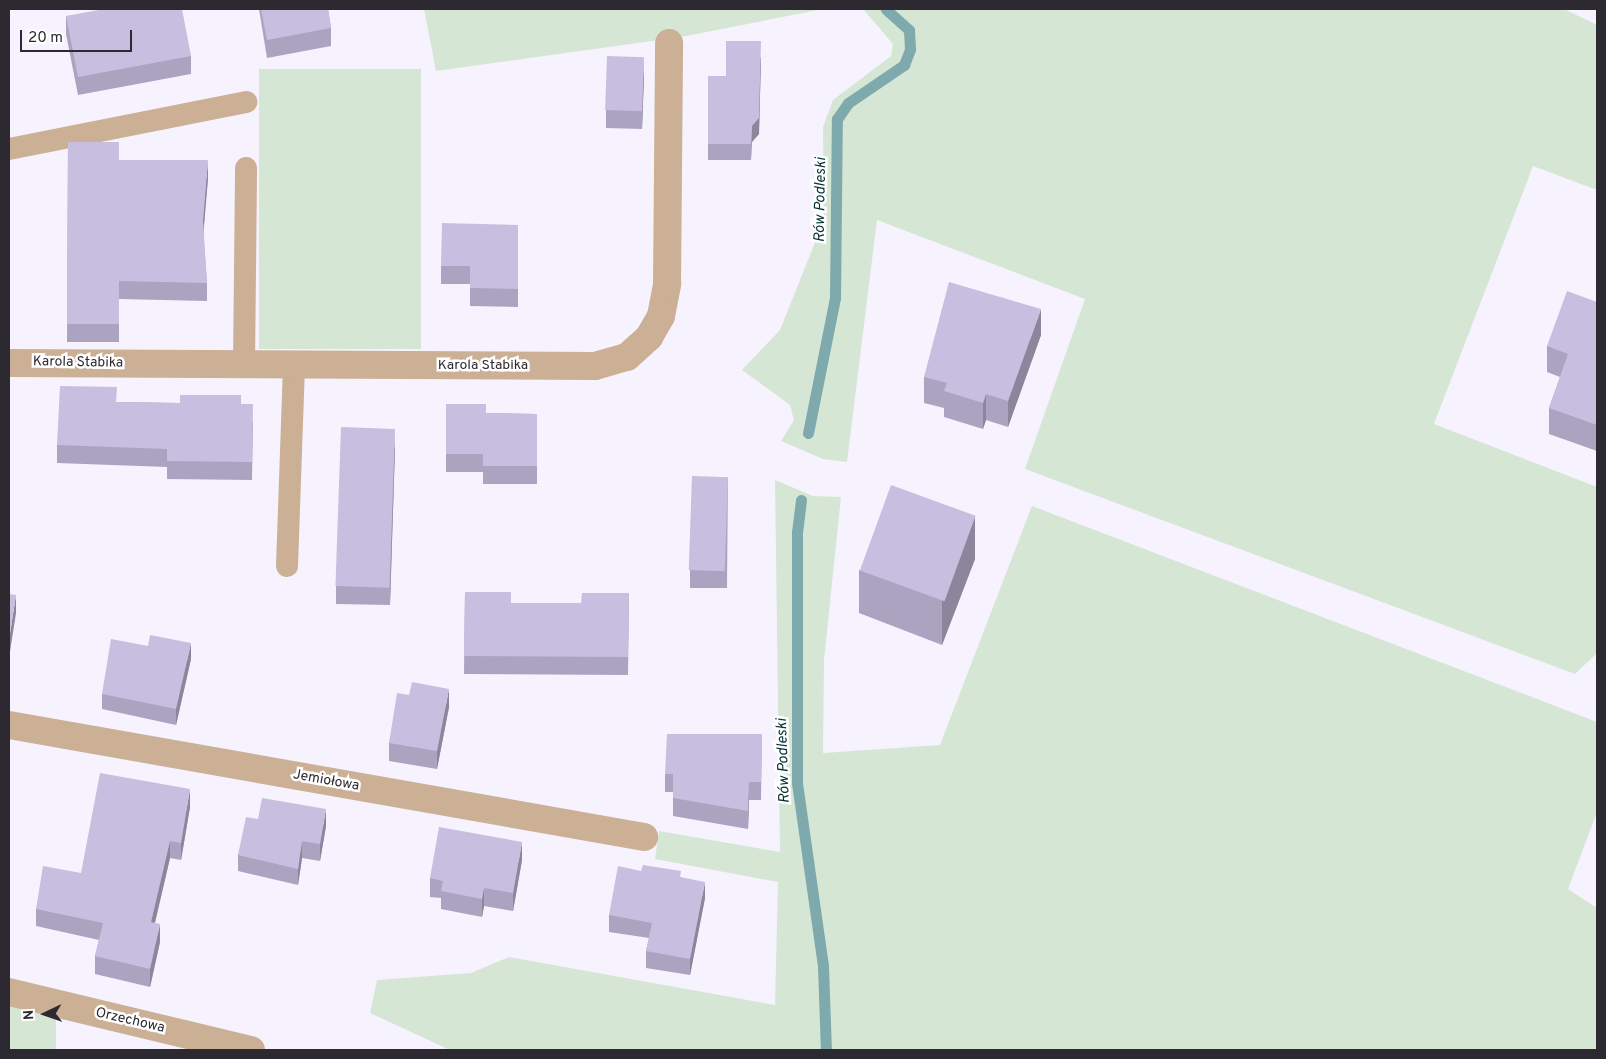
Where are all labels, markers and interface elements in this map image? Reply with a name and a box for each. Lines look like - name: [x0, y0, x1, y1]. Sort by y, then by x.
- scale bar: [22, 20, 135, 52]
- text: 20 m: [28, 29, 63, 48]
- water label: Rów Podleski: [811, 157, 831, 243]
- street label: Karola Stabika: [33, 354, 123, 372]
- street label: Karola Stabika: [438, 358, 528, 374]
- water label: Rów Podleski: [774, 718, 794, 804]
- street label: Jemiołowa: [291, 767, 361, 795]
- north arrow: [20, 989, 70, 1039]
- street label: Orzechowa: [94, 1005, 166, 1037]
- text: N: [21, 1009, 38, 1020]

